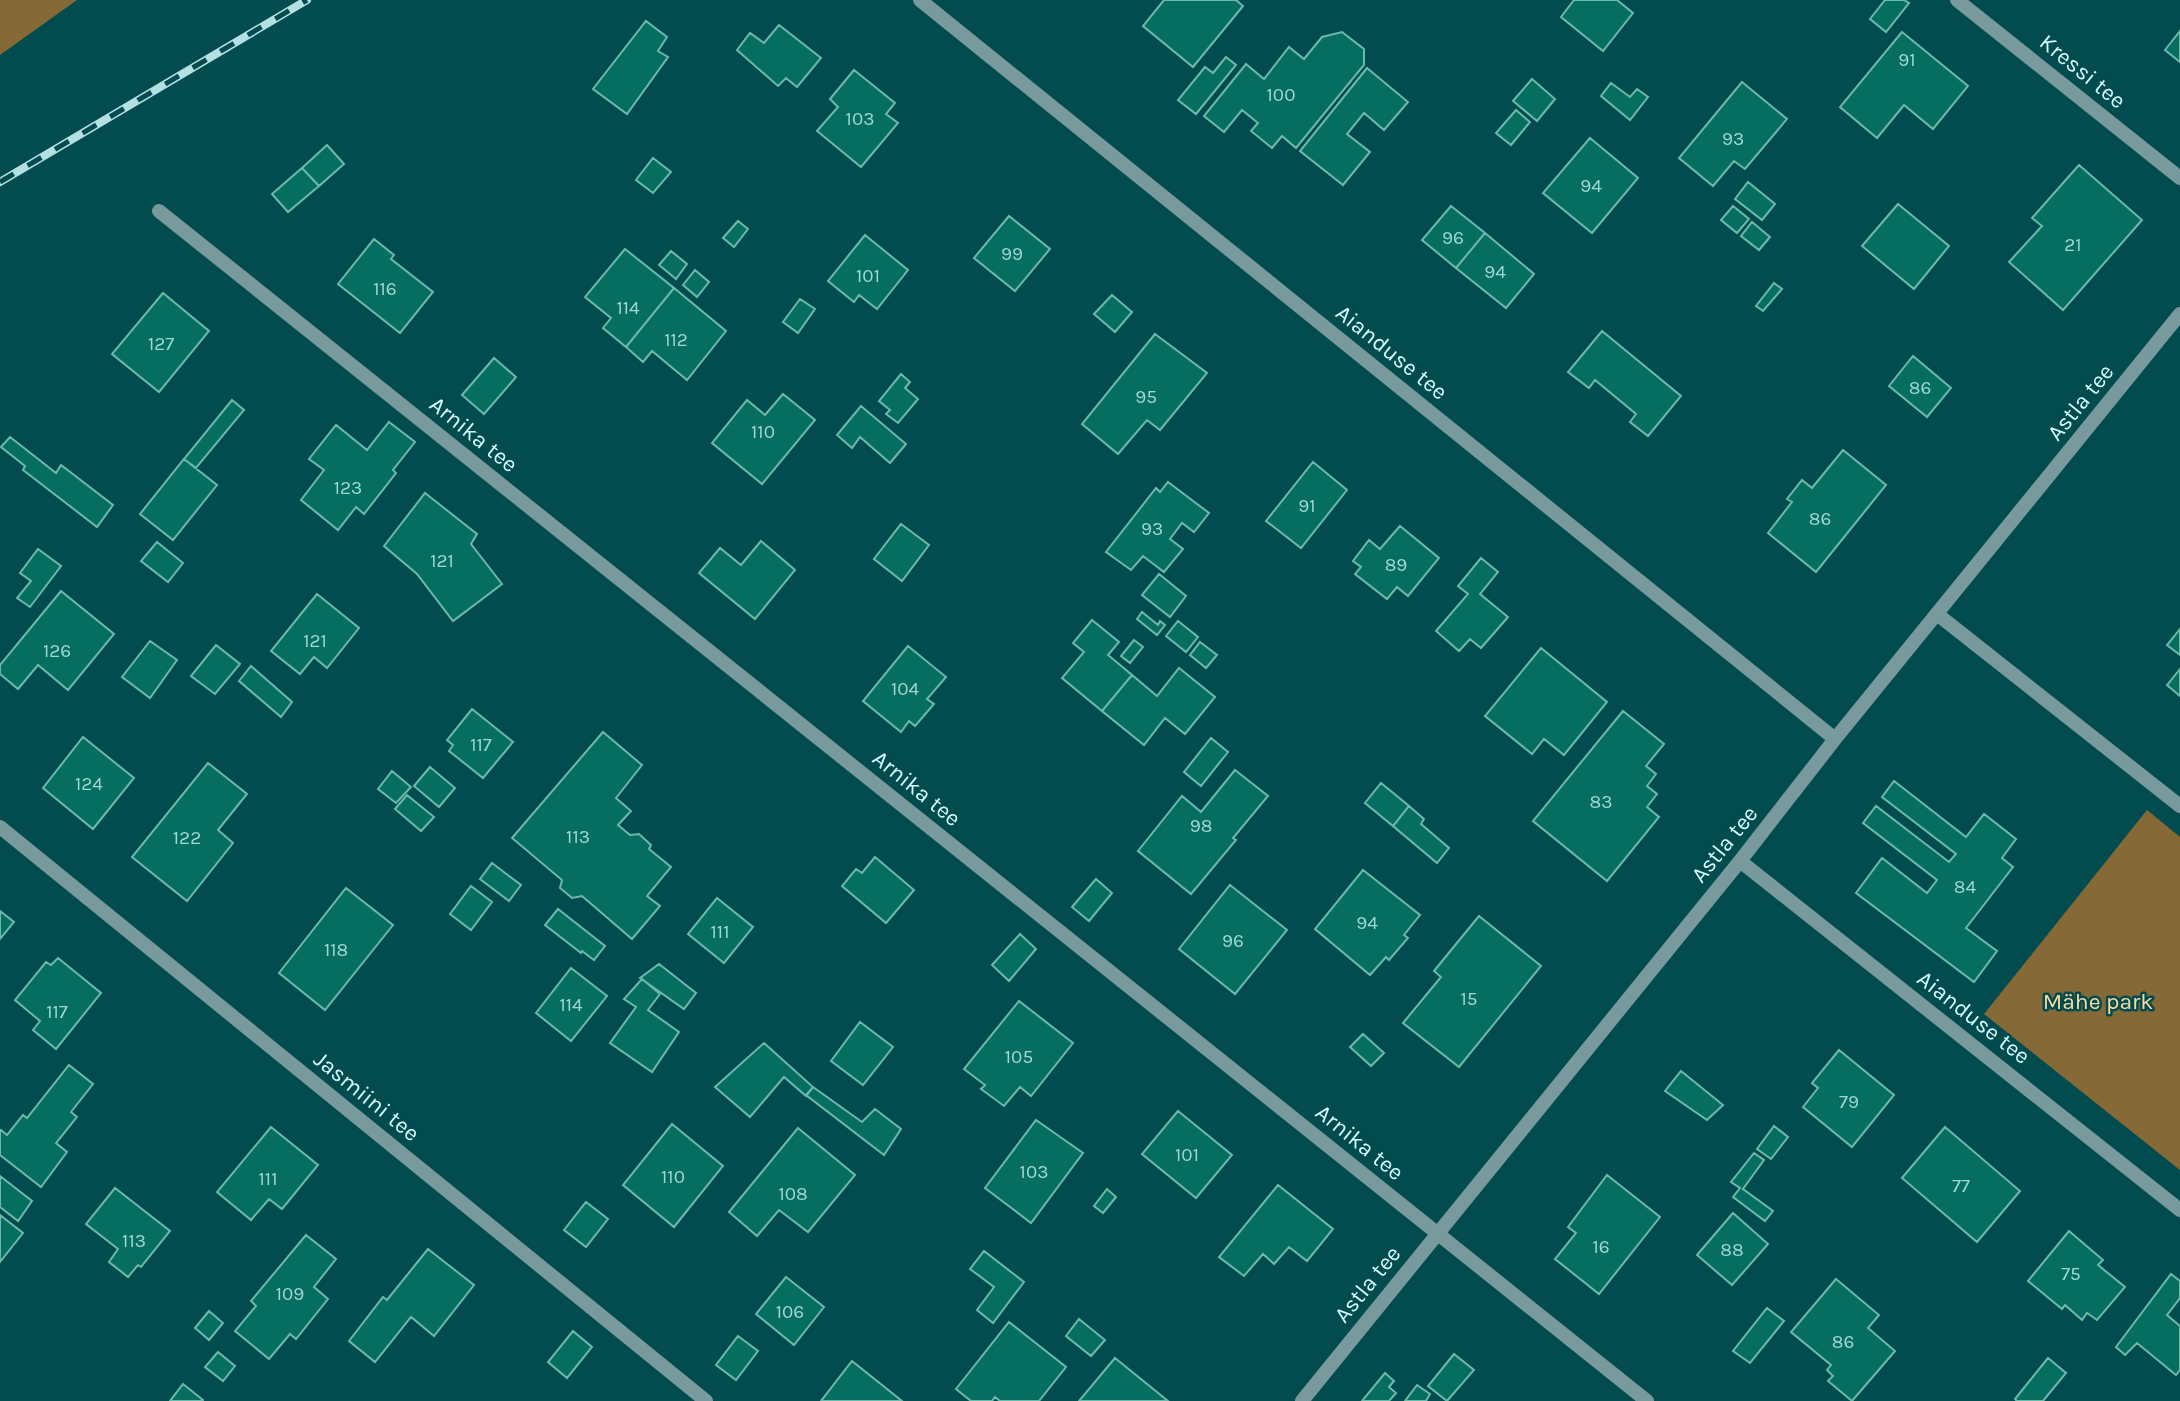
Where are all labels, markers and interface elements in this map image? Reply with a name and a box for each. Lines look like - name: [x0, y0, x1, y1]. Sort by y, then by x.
- street label: Kressi tee: [2034, 29, 2131, 114]
- house number: 91: [1898, 49, 1916, 71]
- house number: 100: [1267, 84, 1295, 106]
- house number: 103: [846, 108, 874, 130]
- house number: 93: [1722, 128, 1744, 150]
- house number: 94: [1580, 175, 1602, 197]
- house number: 96: [1442, 227, 1464, 249]
- house number: 21: [2064, 234, 2082, 256]
- house number: 99: [1001, 243, 1023, 265]
- house number: 94: [1484, 261, 1506, 283]
- house number: 101: [856, 265, 880, 287]
- house number: 116: [373, 278, 397, 300]
- house number: 114: [616, 297, 640, 319]
- street label: Aianduse tee: [1330, 299, 1453, 406]
- house number: 112: [664, 329, 688, 351]
- house number: 127: [148, 333, 174, 355]
- street label: Astla tee: [2041, 359, 2119, 446]
- house number: 86: [1909, 377, 1931, 399]
- house number: 95: [1135, 386, 1157, 408]
- street label: Arnika tee: [424, 391, 523, 478]
- house number: 110: [751, 421, 775, 443]
- house number: 123: [334, 477, 362, 499]
- house number: 91: [1298, 495, 1316, 517]
- house number: 86: [1809, 508, 1831, 530]
- house number: 93: [1141, 518, 1163, 540]
- house number: 121: [430, 550, 454, 572]
- house number: 89: [1385, 554, 1407, 576]
- house number: 121: [303, 630, 327, 652]
- house number: 126: [43, 640, 71, 662]
- house number: 104: [891, 678, 919, 700]
- house number: 117: [470, 734, 492, 756]
- street label: Arnika tee: [867, 745, 966, 832]
- house number: 124: [75, 773, 103, 795]
- house number: 83: [1590, 791, 1612, 813]
- street label: Astla tee: [1685, 801, 1763, 888]
- house number: 98: [1190, 815, 1212, 837]
- house number: 113: [566, 826, 590, 848]
- house number: 122: [173, 827, 201, 849]
- house number: 84: [1954, 876, 1977, 898]
- house number: 94: [1356, 912, 1378, 934]
- house number: 111: [711, 921, 729, 943]
- house number: 96: [1222, 930, 1244, 952]
- house number: 118: [324, 939, 348, 961]
- street label: Aianduse tee: [1912, 965, 2036, 1070]
- house number: 15: [1460, 988, 1478, 1010]
- park label: Mähe park: [2043, 988, 2153, 1015]
- house number: 114: [559, 994, 583, 1016]
- house number: 117: [46, 1001, 68, 1023]
- street label: Jasmiini tee: [309, 1046, 425, 1147]
- house number: 105: [1005, 1046, 1033, 1068]
- house number: 79: [1839, 1091, 1859, 1113]
- street label: Arnika tee: [1310, 1099, 1409, 1186]
- house number: 101: [1175, 1144, 1199, 1166]
- house number: 103: [1020, 1161, 1048, 1183]
- house number: 110: [661, 1166, 685, 1188]
- house number: 111: [259, 1168, 277, 1190]
- house number: 77: [1952, 1175, 1970, 1197]
- house number: 108: [778, 1183, 808, 1205]
- house number: 113: [122, 1230, 146, 1252]
- house number: 16: [1592, 1236, 1610, 1258]
- house number: 88: [1720, 1239, 1744, 1261]
- street label: Astla tee: [1328, 1241, 1406, 1328]
- house number: 75: [2061, 1263, 2081, 1285]
- house number: 109: [276, 1283, 304, 1305]
- house number: 106: [776, 1301, 804, 1323]
- house number: 86: [1832, 1331, 1854, 1353]

